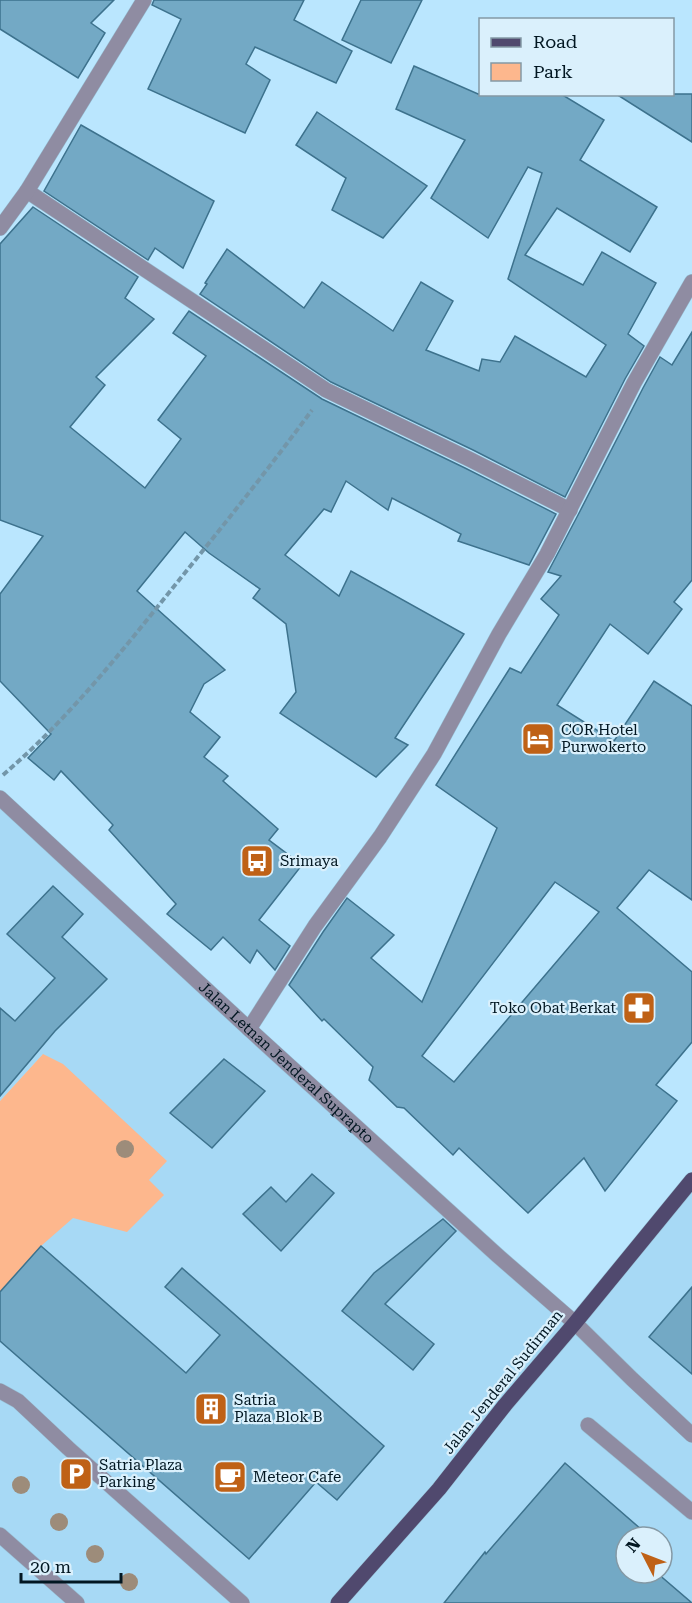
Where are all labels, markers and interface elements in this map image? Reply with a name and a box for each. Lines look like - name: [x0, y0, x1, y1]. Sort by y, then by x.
- legend: [479, 18, 674, 96]
- text: Road: [533, 31, 578, 52]
- text: Park: [533, 61, 573, 82]
- hotel icon: COR Hotel Purwokerto: [520, 721, 556, 757]
- place label: COR Hotel Purwokerto: [561, 721, 646, 756]
- bus stop icon: Srimaya: [239, 843, 275, 879]
- place label: Srimaya: [280, 852, 338, 870]
- street label: Jalan Letnan Jenderal Suprapto: [195, 978, 378, 1147]
- pharmacy icon: Toko Obat Berkat: [621, 990, 657, 1026]
- place label: Toko Obat Berkat: [490, 999, 616, 1017]
- street label: Jalan Jenderal Sudirman: [439, 1306, 567, 1458]
- building icon: Satria Plaza Blok B: [193, 1391, 229, 1427]
- place label: Satria Plaza Blok B: [234, 1391, 323, 1426]
- parking icon: Satria Plaza Parking: [58, 1456, 94, 1492]
- place label: Satria Plaza Parking: [99, 1456, 182, 1491]
- cafe icon: Meteor Cafe: [212, 1459, 248, 1495]
- place label: Meteor Cafe: [253, 1468, 341, 1486]
- north arrow: [614, 1525, 674, 1585]
- text: N: [622, 1534, 644, 1556]
- scale bar: [21, 1546, 122, 1584]
- text: 20 m: [30, 1556, 71, 1577]

